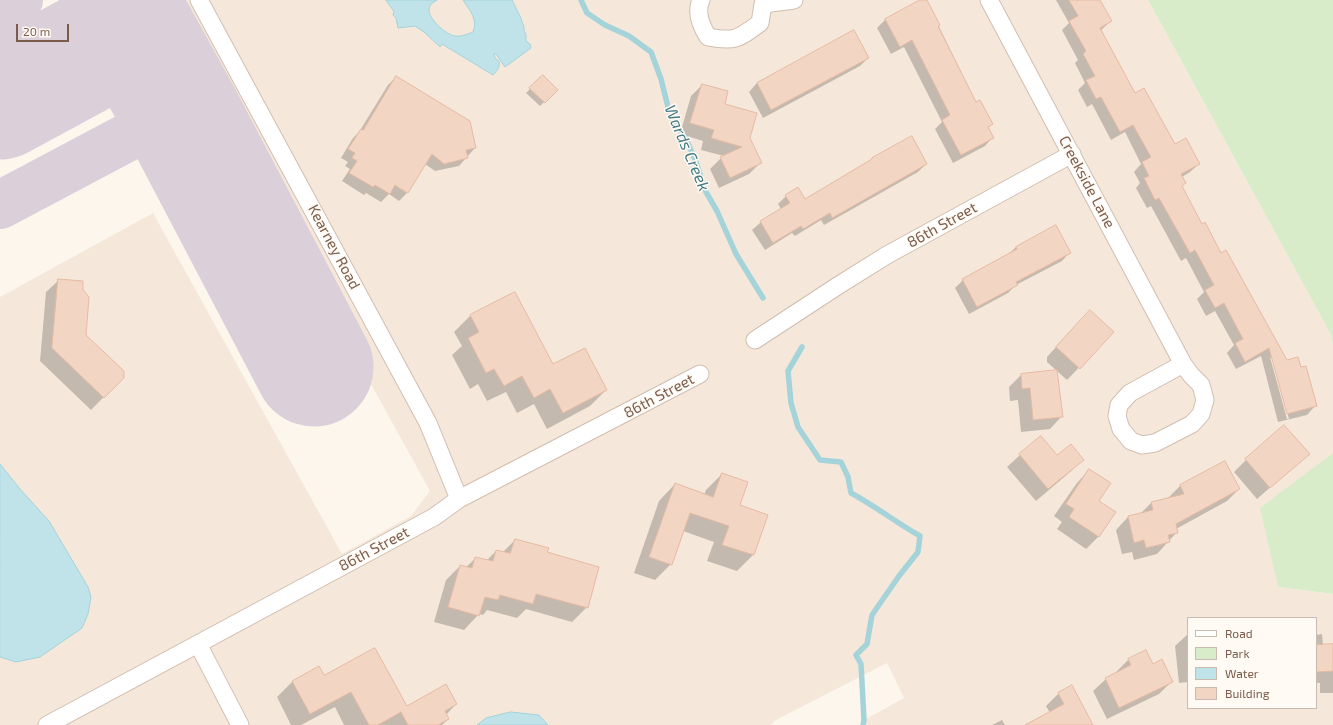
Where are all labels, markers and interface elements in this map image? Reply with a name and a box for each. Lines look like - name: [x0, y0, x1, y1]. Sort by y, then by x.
- scale bar: [18, 16, 71, 42]
- text: 20 m: [23, 24, 50, 38]
- water label: Wards Creek: [660, 102, 714, 194]
- street label: Creekside Lane: [1055, 133, 1119, 231]
- street label: 86th Street: [904, 198, 980, 252]
- street label: Kearney Road: [304, 201, 364, 293]
- street label: 86th Street: [621, 370, 697, 422]
- street label: 86th Street: [336, 523, 412, 575]
- legend: [1187, 617, 1317, 709]
- text: Road: [1225, 626, 1253, 640]
- text: Park: [1225, 646, 1250, 660]
- text: Water: [1225, 666, 1259, 680]
- text: Building: [1225, 686, 1269, 700]

